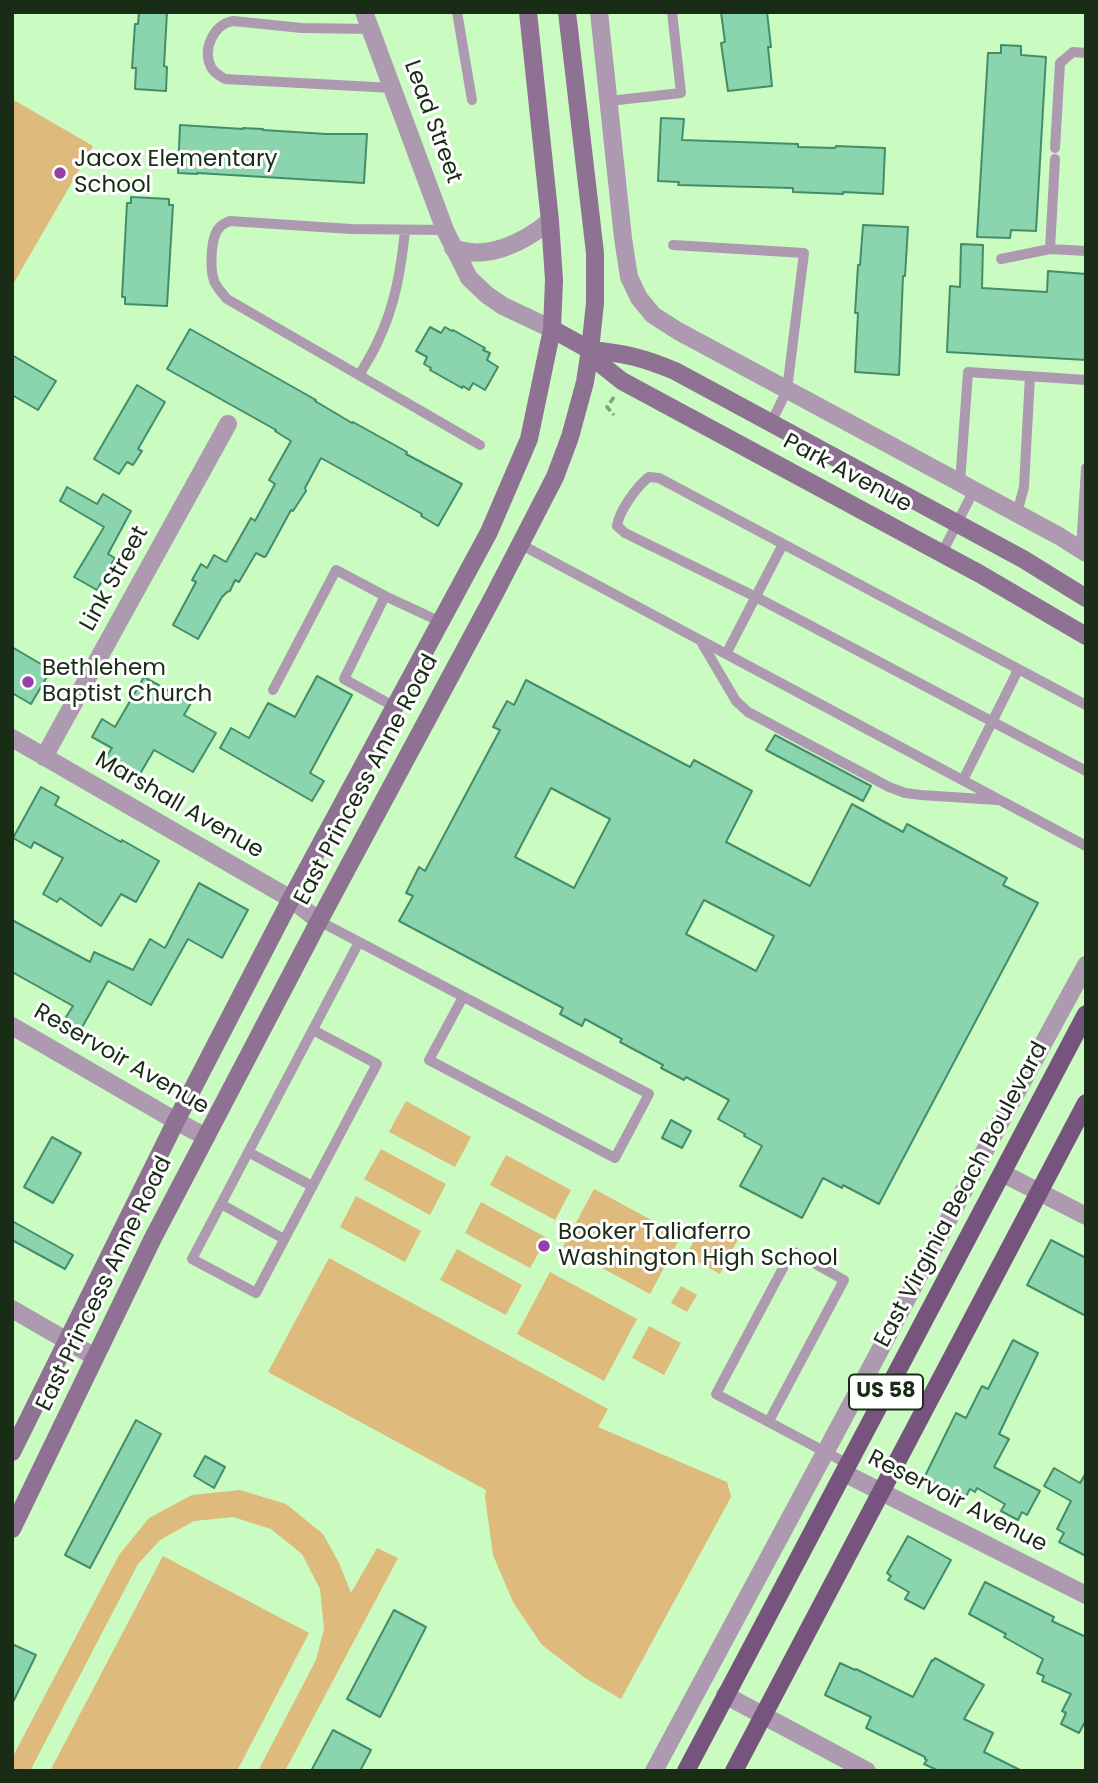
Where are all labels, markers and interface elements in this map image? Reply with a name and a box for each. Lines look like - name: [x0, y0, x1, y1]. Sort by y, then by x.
- street label: Lead Street: [397, 57, 467, 187]
- place label: Jacox Elementary School: [74, 146, 277, 200]
- marker: Jacox Elementary School: [52, 165, 68, 181]
- street label: Park Avenue: [778, 429, 916, 519]
- street label: Link Street: [75, 522, 155, 636]
- street label: East Princess Anne Road: [289, 650, 445, 910]
- place label: Bethlehem Baptist Church: [42, 655, 212, 709]
- marker: Bethlehem Baptist Church: [20, 674, 36, 690]
- street label: Marshall Avenue: [90, 747, 268, 865]
- street label: Reservoir Avenue: [29, 999, 213, 1121]
- street label: East Virginia Beach Boulevard: [870, 1038, 1054, 1352]
- street label: East Princess Anne Road: [31, 1152, 179, 1416]
- place label: Booker Taliaferro Washington High School: [558, 1219, 838, 1273]
- marker: Booker Taliaferro Washington High School: [536, 1238, 552, 1254]
- road number: US 58: [849, 1374, 923, 1410]
- street label: Reservoir Avenue: [863, 1445, 1051, 1559]

